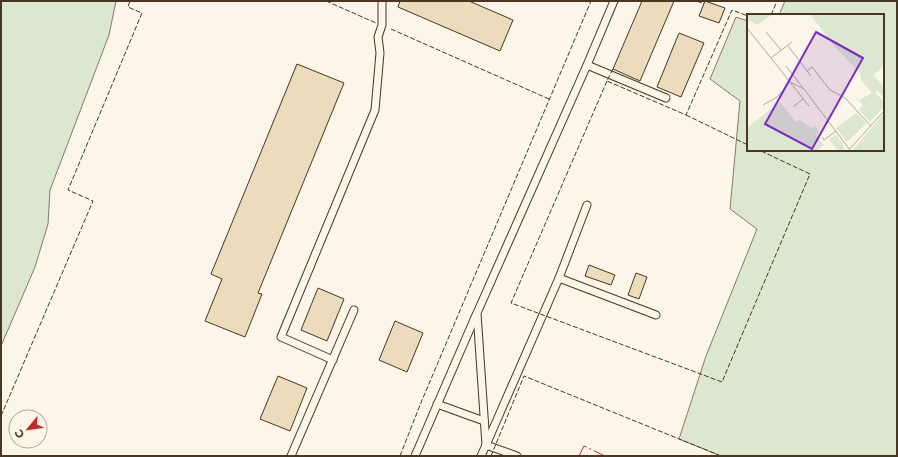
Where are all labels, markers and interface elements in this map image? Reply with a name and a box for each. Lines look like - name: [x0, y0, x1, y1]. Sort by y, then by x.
- inset map: [747, 14, 884, 151]
- north arrow: [8, 409, 48, 449]
- text: С: [11, 427, 27, 441]

